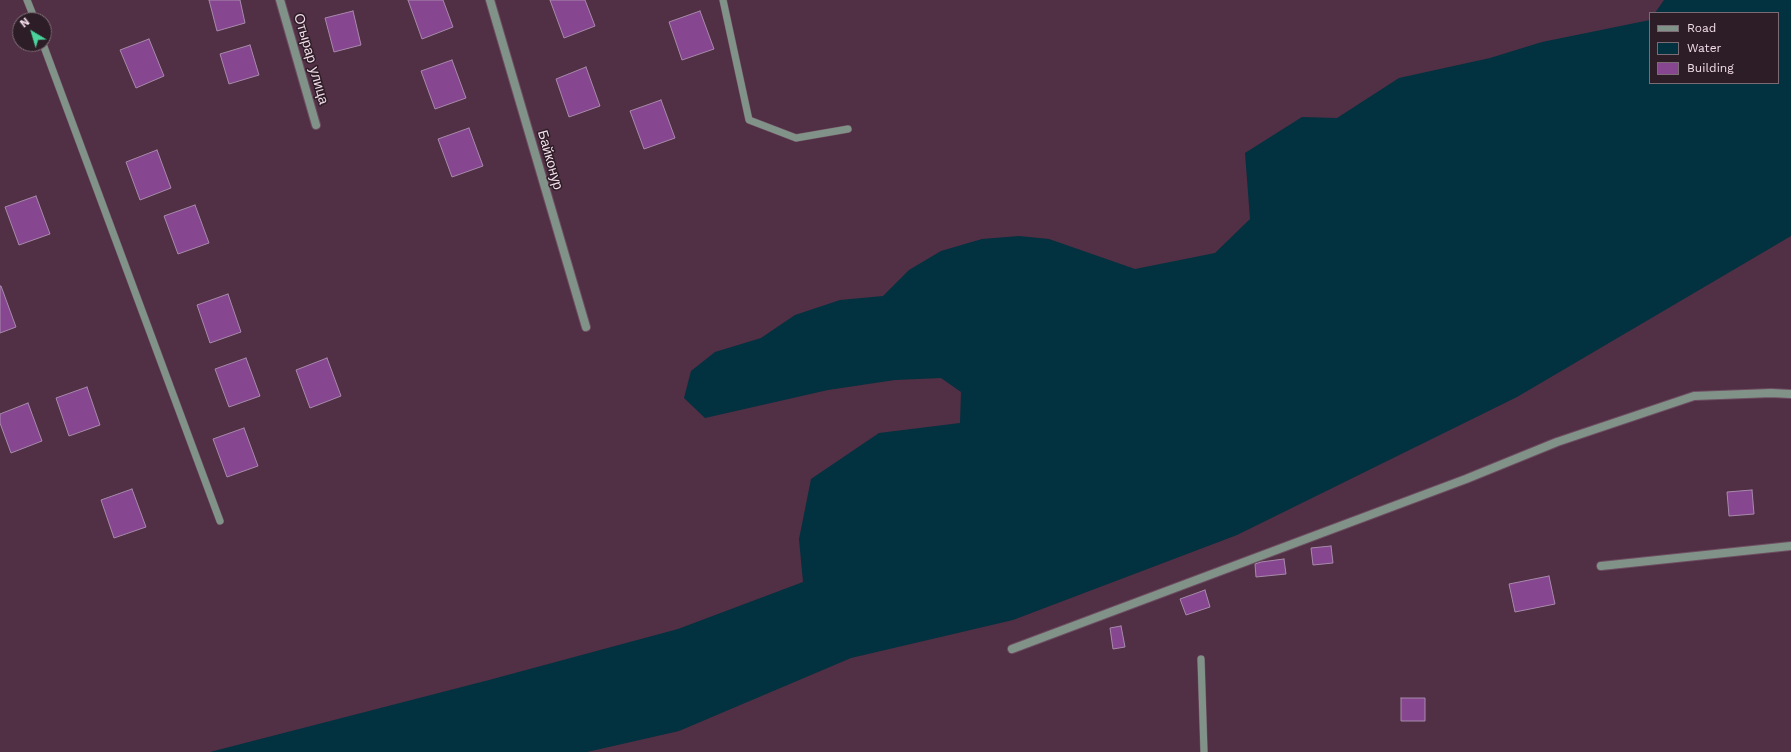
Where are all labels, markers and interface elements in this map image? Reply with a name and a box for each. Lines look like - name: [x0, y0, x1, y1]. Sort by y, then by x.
- north arrow: [12, 12, 52, 52]
- street label: Отырар улица: [290, 12, 332, 106]
- legend: [1649, 12, 1779, 84]
- text: N: [18, 15, 32, 31]
- text: Road: [1687, 21, 1716, 35]
- text: Water: [1687, 41, 1721, 55]
- text: Building: [1687, 61, 1734, 75]
- street label: Байконур: [533, 128, 567, 192]

